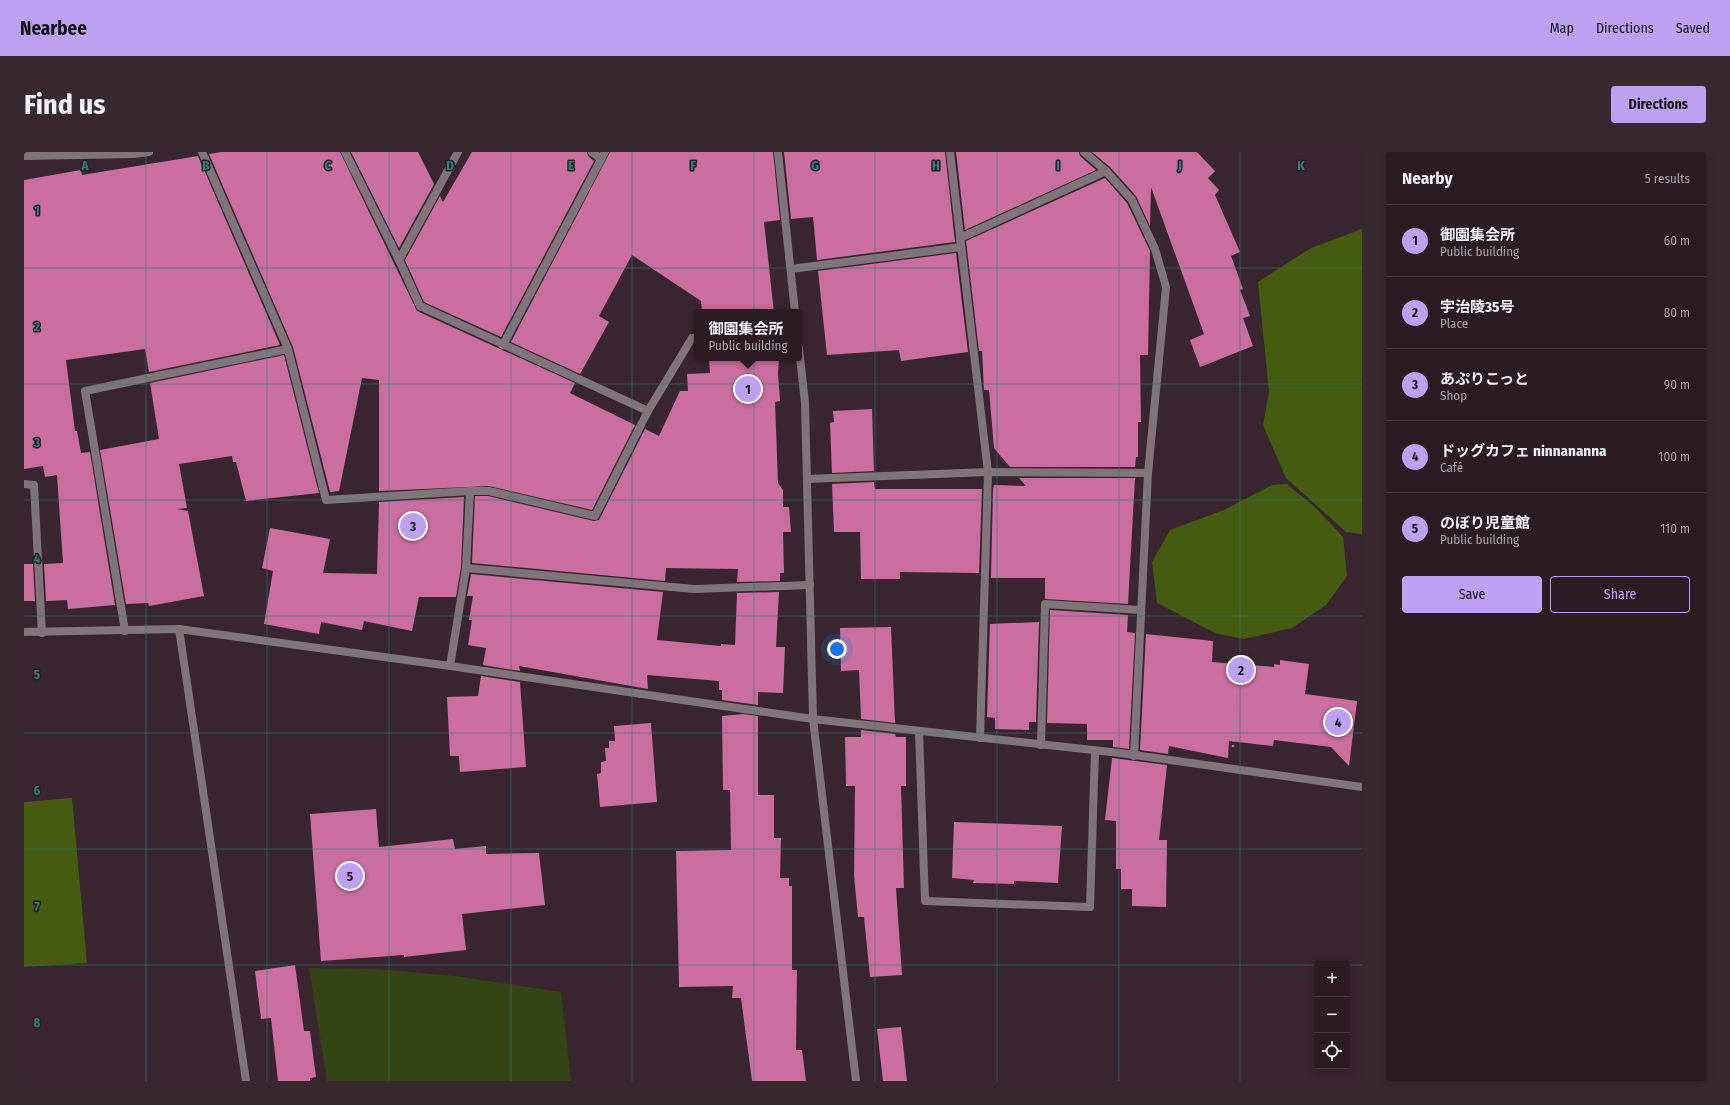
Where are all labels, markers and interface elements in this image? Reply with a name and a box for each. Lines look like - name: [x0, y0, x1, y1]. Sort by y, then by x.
- text: Nearbee: [20, 17, 87, 40]
- text: Map: [1550, 20, 1574, 37]
- text: Directions: [1596, 20, 1654, 37]
- text: Saved: [1676, 20, 1710, 37]
- button: Directions: [1611, 86, 1706, 123]
- text: Find us: [24, 88, 106, 121]
- text: A: [80, 158, 89, 173]
- text: B: [202, 158, 210, 173]
- text: C: [325, 158, 332, 173]
- text: D: [446, 158, 454, 173]
- text: E: [568, 158, 574, 173]
- text: F: [690, 158, 696, 173]
- text: G: [811, 158, 819, 173]
- text: H: [932, 158, 940, 173]
- text: I: [1056, 158, 1060, 173]
- text: J: [1177, 158, 1182, 173]
- text: K: [1297, 158, 1305, 173]
- text: Nearby: [1402, 168, 1453, 189]
- text: 5 results: [1645, 171, 1690, 186]
- text: 1: [34, 203, 40, 218]
- text: 御園集会所: [1440, 226, 1515, 244]
- text: 1: [1412, 233, 1418, 248]
- text: 60 m: [1664, 233, 1690, 248]
- text: Public building: [1440, 244, 1519, 259]
- text: 宇治陵35号: [1440, 298, 1514, 316]
- text: 2: [1412, 305, 1418, 320]
- text: 80 m: [1664, 305, 1690, 320]
- popup: [694, 309, 802, 361]
- text: Place: [1440, 316, 1468, 331]
- text: 2: [33, 319, 40, 334]
- text: 御園集会所: [708, 320, 783, 338]
- text: Public building: [708, 338, 788, 353]
- text: あぷりこっと: [1440, 370, 1529, 388]
- pin: 1: [735, 374, 761, 404]
- text: 3: [1412, 377, 1418, 392]
- text: 90 m: [1664, 377, 1690, 392]
- text: Shop: [1440, 388, 1467, 403]
- text: 3: [33, 435, 40, 450]
- text: ドッグカフェ ninnananna: [1440, 442, 1607, 460]
- text: 4: [1412, 449, 1418, 464]
- text: 100 m: [1658, 449, 1690, 464]
- text: Café: [1440, 460, 1463, 475]
- pin: 3: [400, 511, 426, 541]
- text: のぼり児童館: [1440, 514, 1530, 532]
- text: 5: [1412, 521, 1418, 536]
- text: 110 m: [1660, 521, 1690, 536]
- text: Public building: [1440, 532, 1519, 547]
- text: 4: [34, 551, 41, 566]
- button: Save: [1402, 576, 1542, 613]
- button: Share: [1550, 576, 1690, 613]
- your location: [827, 639, 847, 659]
- pin: 2: [1228, 655, 1254, 685]
- text: 5: [34, 667, 40, 682]
- pin: 4: [1325, 707, 1351, 737]
- text: 6: [34, 783, 41, 798]
- pin: 5: [337, 861, 363, 891]
- text: 7: [34, 899, 40, 914]
- map controls: [1314, 961, 1350, 1069]
- button: +: [1314, 961, 1350, 997]
- button: −: [1314, 997, 1350, 1033]
- text: 8: [34, 1015, 41, 1030]
- button: locate: [1314, 1033, 1350, 1069]

